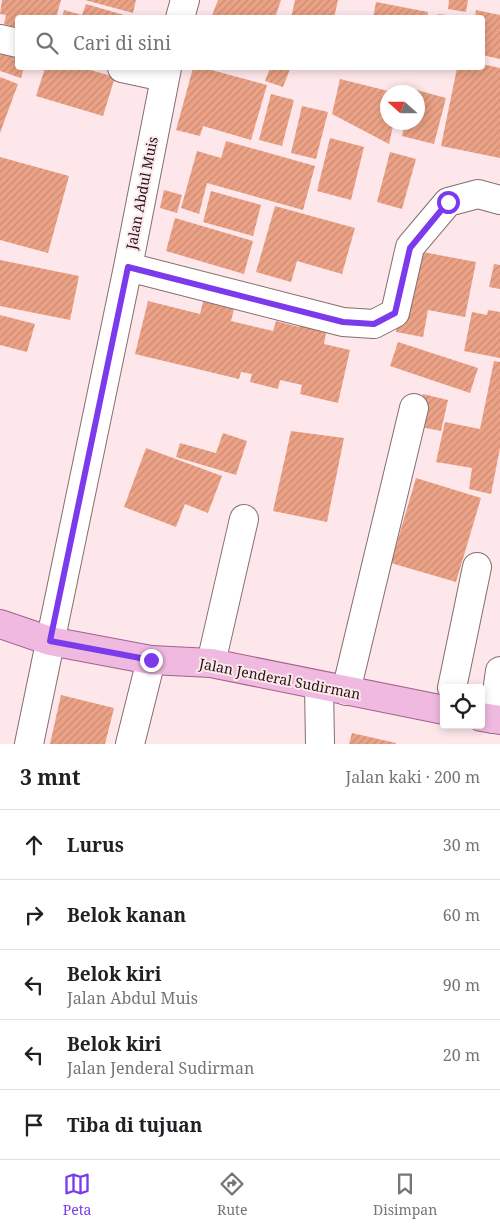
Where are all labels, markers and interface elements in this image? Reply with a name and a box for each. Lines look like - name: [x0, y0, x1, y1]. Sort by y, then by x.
- search box: [15, 15, 485, 70]
- icon: search: [33, 29, 61, 57]
- text: Cari di sini: [73, 30, 171, 56]
- north arrow: [380, 85, 425, 130]
- street label: Jalan Abdul Muis: [121, 135, 162, 252]
- route start: [437, 191, 460, 214]
- route end: [140, 649, 163, 672]
- street label: Jalan Jenderal Sudirman: [197, 653, 362, 703]
- map controls: [440, 684, 485, 729]
- button: locate: [440, 684, 485, 729]
- text: 3 mnt: [20, 763, 81, 791]
- text: Jalan kaki · 200 m: [346, 766, 480, 788]
- icon: ahead: [20, 831, 48, 859]
- text: Lurus: [67, 832, 124, 858]
- text: 30 m: [443, 834, 480, 856]
- icon: right: [20, 901, 48, 929]
- text: Belok kanan: [67, 902, 186, 928]
- text: 60 m: [443, 904, 480, 926]
- text: Belok kiri: [67, 961, 161, 987]
- icon: left: [20, 971, 48, 999]
- text: 90 m: [443, 974, 480, 996]
- text: Jalan Abdul Muis: [67, 987, 198, 1009]
- text: Belok kiri: [67, 1031, 161, 1057]
- icon: left: [20, 1041, 48, 1069]
- text: 20 m: [443, 1044, 480, 1066]
- text: Jalan Jenderal Sudirman: [67, 1057, 254, 1079]
- icon: arrive: [20, 1111, 48, 1139]
- text: Tiba di tujuan: [67, 1112, 202, 1138]
- tab: Peta: [63, 1170, 92, 1219]
- tab: Rute: [217, 1170, 248, 1219]
- tab: Disimpan: [373, 1170, 437, 1219]

